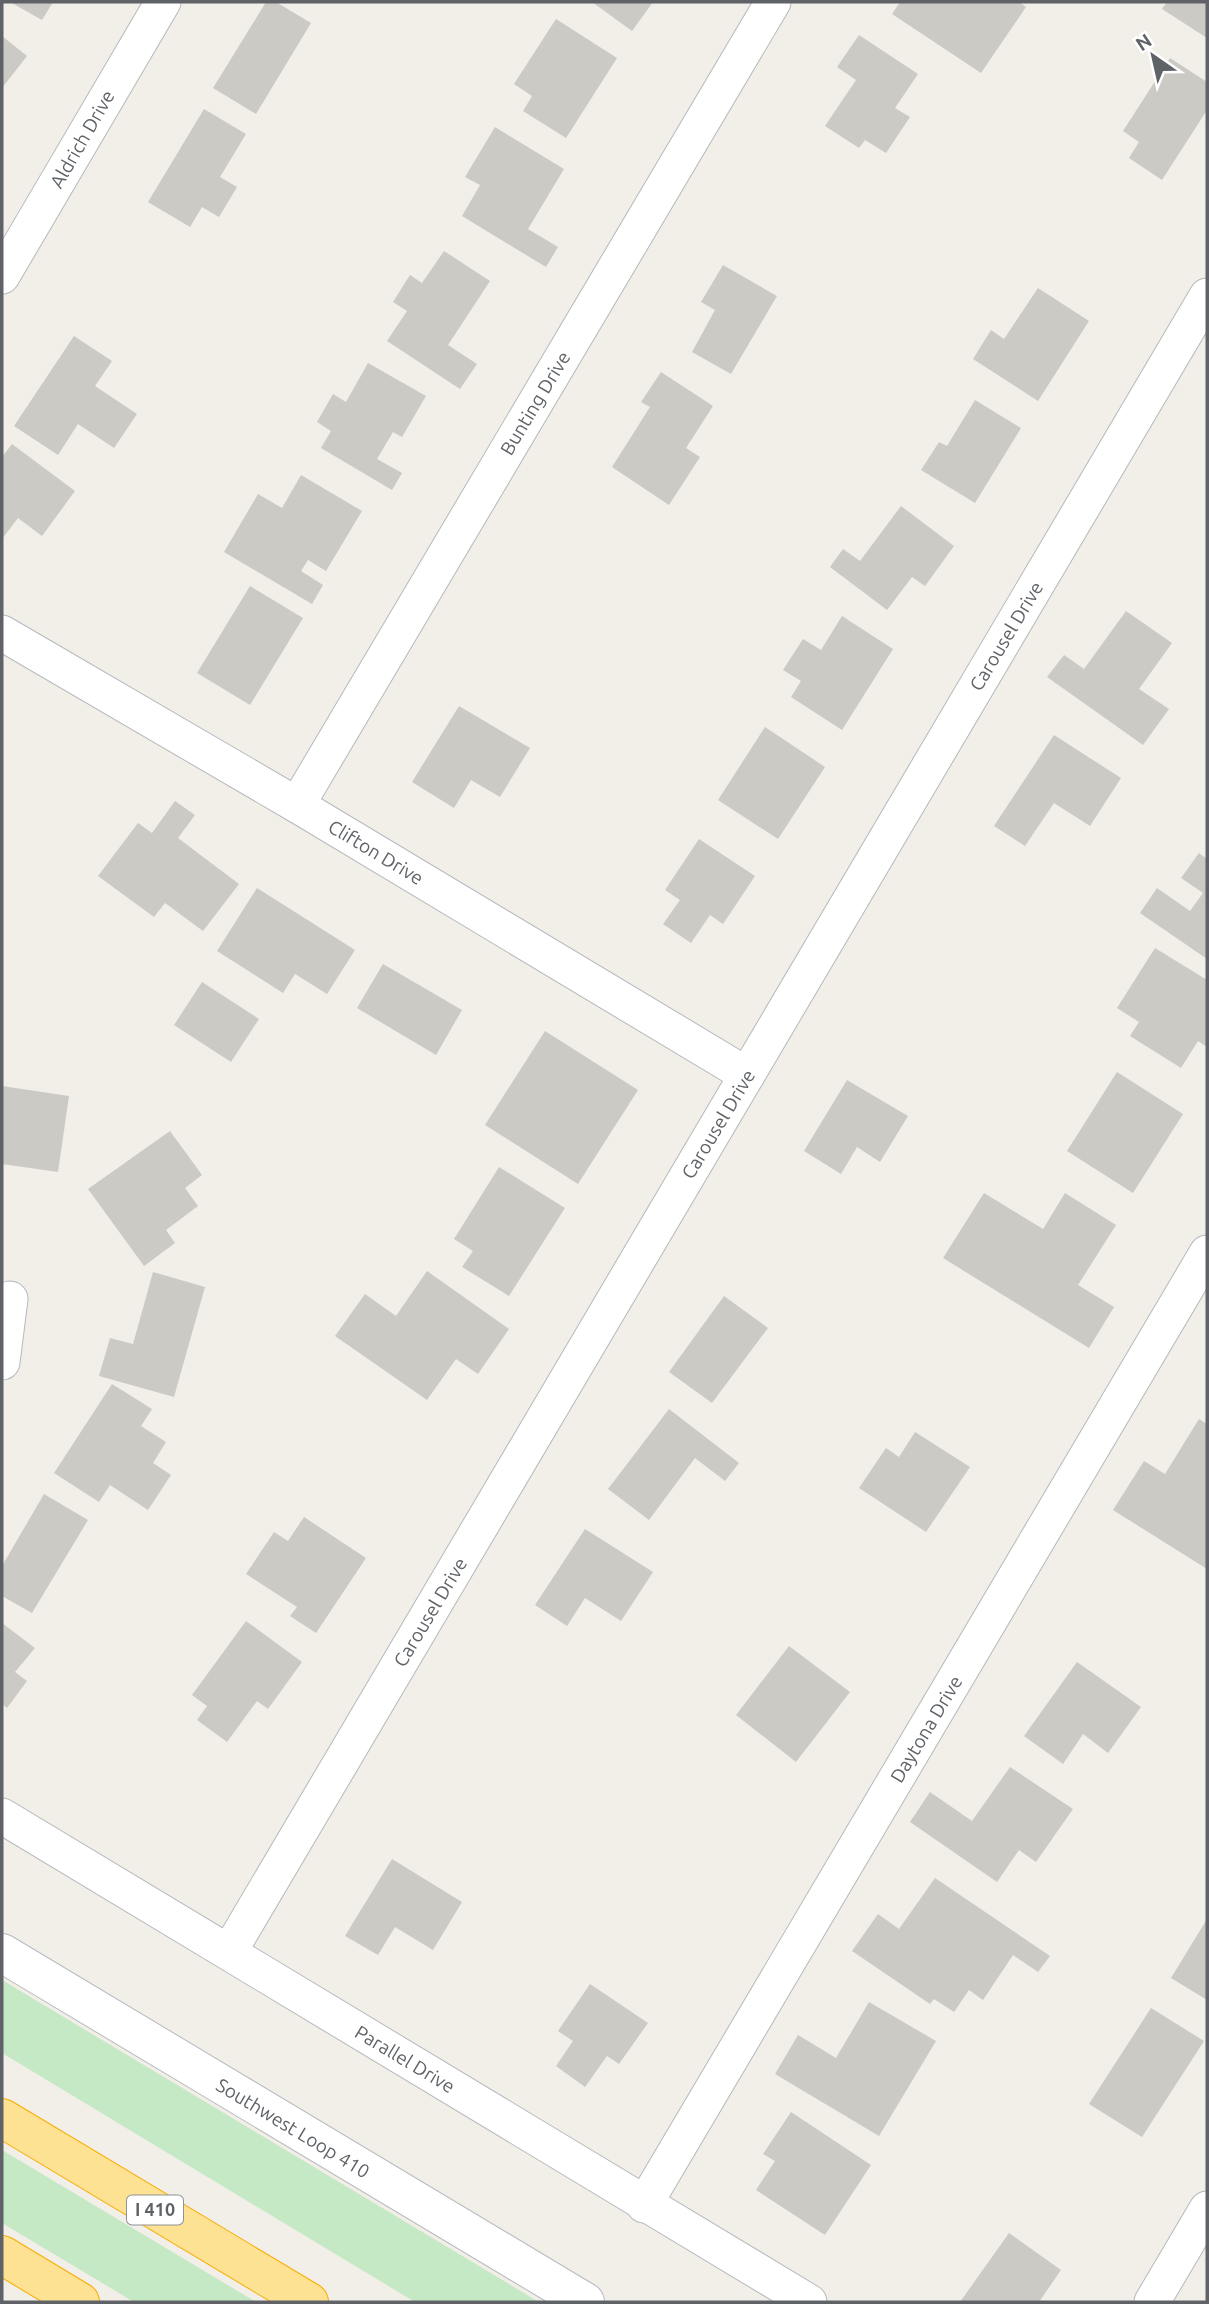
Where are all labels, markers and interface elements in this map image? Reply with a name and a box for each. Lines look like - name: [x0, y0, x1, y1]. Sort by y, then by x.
- north arrow: [1118, 21, 1188, 91]
- text: N: [1131, 29, 1156, 55]
- street label: Aldrich Drive: [45, 86, 119, 192]
- street label: Bunting Drive: [495, 347, 575, 459]
- street label: Carousel Drive: [965, 577, 1047, 695]
- street label: Clifton Drive: [324, 815, 428, 889]
- street label: Carousel Drive: [677, 1065, 759, 1183]
- street label: Carousel Drive: [389, 1553, 471, 1671]
- street label: Daytona Drive: [885, 1672, 967, 1786]
- street label: Parallel Drive: [351, 2021, 459, 2097]
- street label: Southwest Loop 410: [212, 2074, 374, 2182]
- road number: I 410: [127, 2196, 183, 2224]

